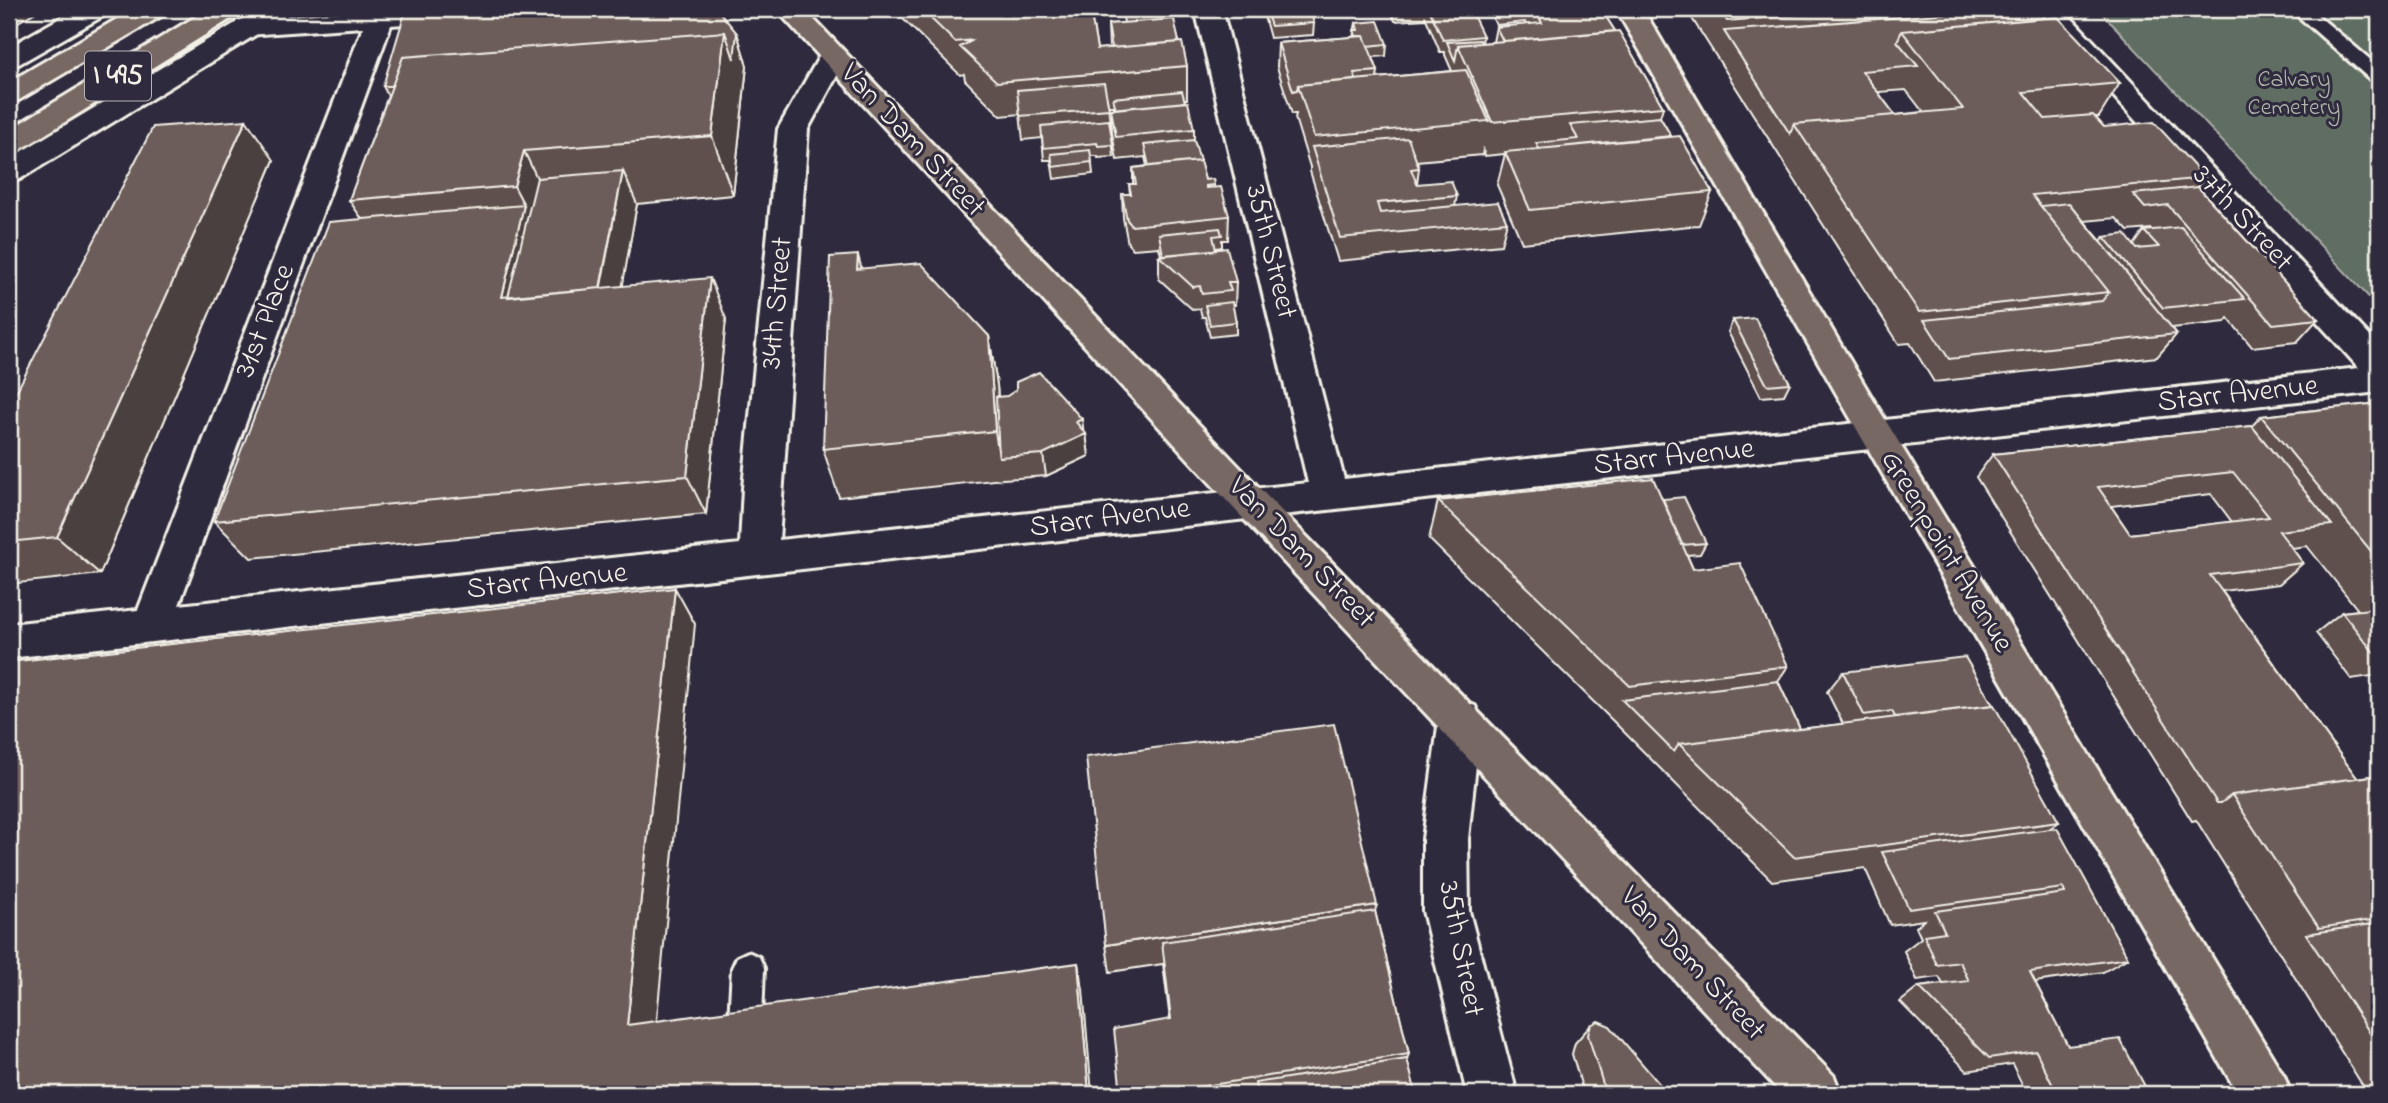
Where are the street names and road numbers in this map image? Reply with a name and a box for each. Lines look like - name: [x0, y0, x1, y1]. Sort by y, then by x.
- road number: I 495: [85, 52, 151, 100]
- street label: Van Dam Street: [828, 53, 995, 228]
- street label: 37th Street: [2181, 156, 2303, 282]
- street label: 35th Street: [1232, 180, 1308, 324]
- street label: 34th Street: [750, 235, 806, 371]
- street label: 31st Place: [224, 257, 308, 384]
- street label: Starr Avenue: [2155, 365, 2321, 425]
- street label: Starr Avenue: [1591, 428, 1757, 488]
- street label: Greenpoint Avenue: [1868, 442, 2024, 662]
- street label: Van Dam Street: [1216, 466, 1385, 639]
- street label: Starr Avenue: [1027, 487, 1193, 551]
- street label: Starr Avenue: [464, 552, 630, 612]
- street label: Van Dam Street: [1608, 876, 1775, 1051]
- street label: 35th Street: [1425, 878, 1495, 1020]

